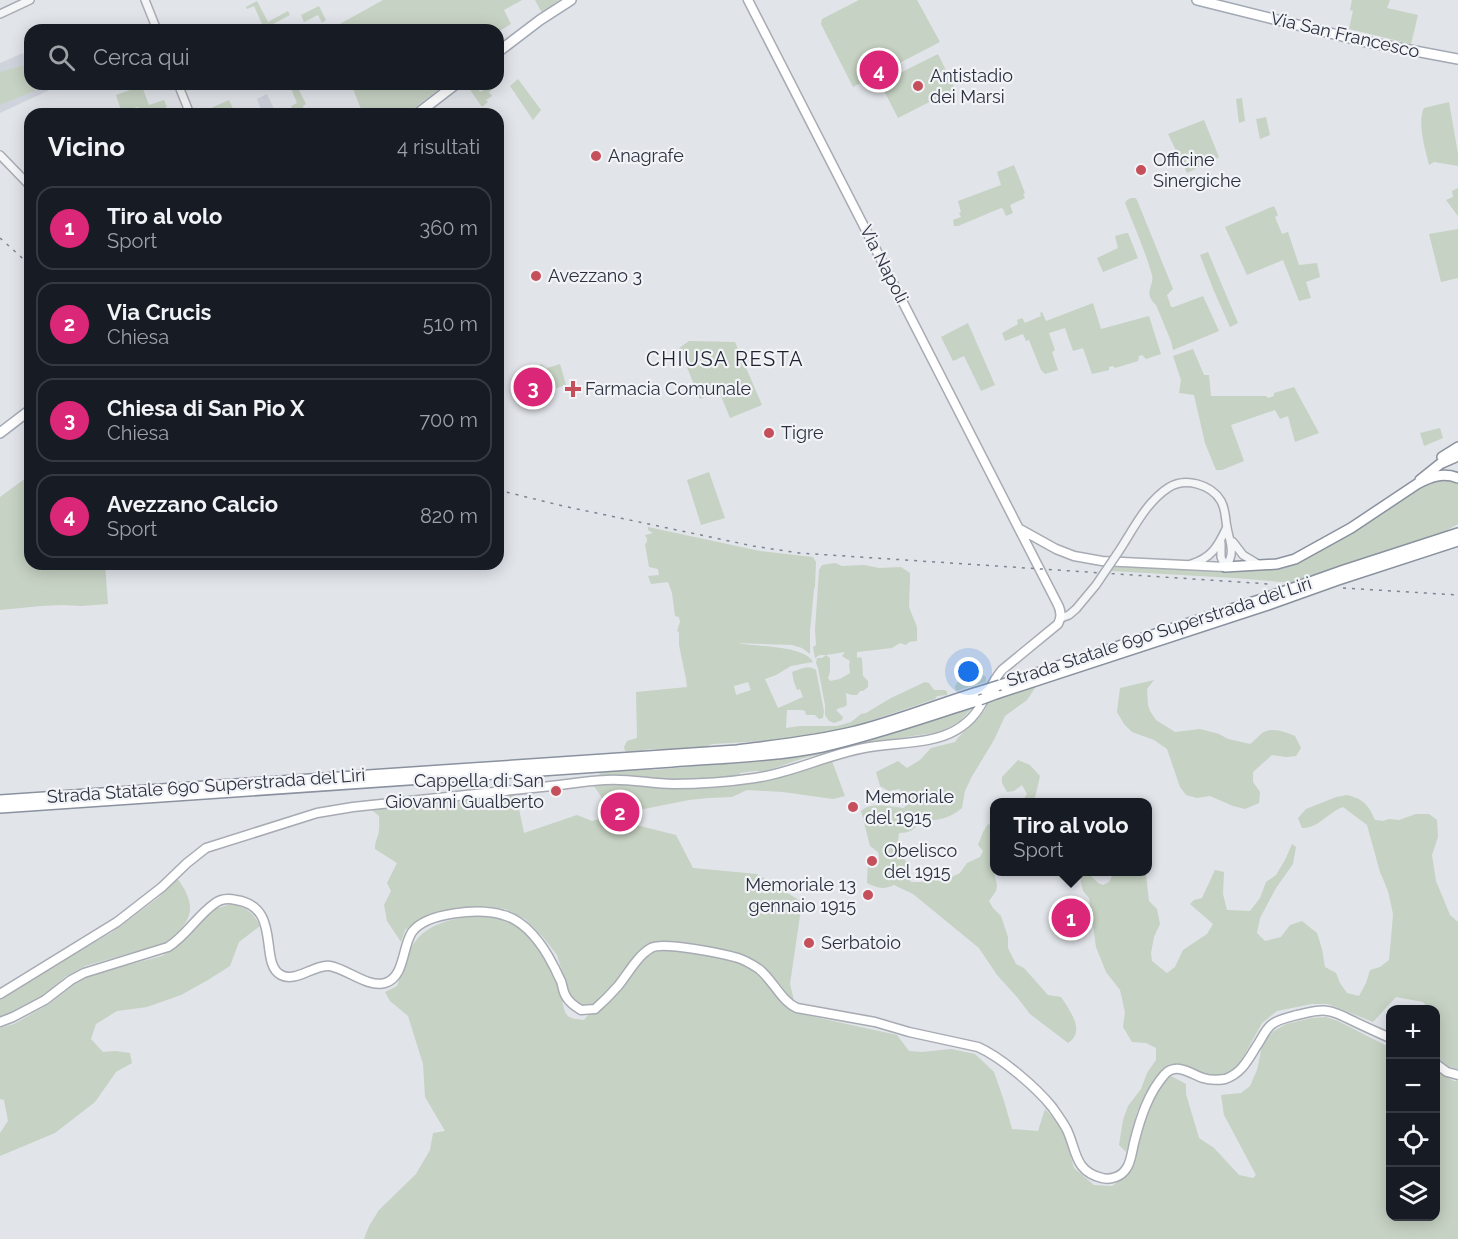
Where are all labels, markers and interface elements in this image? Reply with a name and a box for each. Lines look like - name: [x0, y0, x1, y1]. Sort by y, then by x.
- street label: Via San Francesco: [1268, 7, 1422, 62]
- search box: [24, 24, 504, 90]
- icon: search: [45, 41, 78, 74]
- text: Cerca qui: [93, 44, 190, 70]
- pin: 4: [860, 48, 898, 92]
- place label: Antistadio dei Marsi: [930, 65, 1013, 107]
- marker: Antistadio dei Marsi: [911, 79, 925, 93]
- text: Vicino: [48, 132, 125, 162]
- text: 4 risultati: [397, 135, 480, 159]
- place label: Anagrafe: [608, 145, 684, 166]
- marker: Anagrafe: [589, 149, 603, 163]
- place label: Officine Sinergiche: [1153, 149, 1241, 191]
- marker: Officine Sinergiche: [1134, 163, 1148, 177]
- text: Tiro al volo: [107, 203, 222, 229]
- text: 1: [65, 216, 74, 240]
- text: 360 m: [420, 216, 478, 240]
- street label: Via Napoli: [856, 221, 913, 306]
- text: Sport: [107, 229, 157, 253]
- place label: Avezzano 3: [548, 265, 642, 286]
- marker: Avezzano 3: [529, 269, 543, 283]
- text: Via Crucis: [107, 299, 211, 325]
- text: 2: [64, 312, 75, 336]
- text: 510 m: [423, 312, 478, 336]
- text: Chiesa: [107, 325, 169, 349]
- district label: CHIUSA RESTA: [646, 347, 804, 371]
- pin: 3: [514, 364, 552, 410]
- place label: Farmacia Comunale: [585, 378, 752, 399]
- marker: Farmacia Comunale: [566, 382, 580, 396]
- text: Chiesa di San Pio X: [107, 395, 305, 421]
- text: 3: [64, 408, 75, 432]
- text: 700 m: [419, 408, 478, 432]
- text: Chiesa: [107, 421, 169, 445]
- place label: Tigre: [781, 422, 824, 443]
- marker: Tigre: [762, 426, 776, 440]
- text: Avezzano Calcio: [107, 491, 278, 517]
- text: 4: [64, 504, 75, 528]
- text: 820 m: [420, 504, 478, 528]
- text: Sport: [107, 517, 157, 541]
- street label: Strada Statale 690 Superstrada del Liri: [1004, 572, 1314, 691]
- your location: [954, 657, 983, 686]
- street label: Strada Statale 690 Superstrada del Liri: [46, 764, 366, 807]
- place label: Cappella di San Giovanni Gualberto: [385, 770, 544, 812]
- marker: Cappella di San Giovanni Gualberto: [549, 784, 563, 798]
- place label: Memoriale del 1915: [865, 786, 954, 828]
- pin: 2: [600, 790, 640, 834]
- popup: [990, 798, 1152, 876]
- marker: Memoriale del 1915: [846, 800, 860, 814]
- text: Tiro al volo: [1013, 812, 1129, 838]
- text: Sport: [1013, 838, 1063, 862]
- place label: Obelisco del 1915: [884, 840, 957, 882]
- marker: Obelisco del 1915: [865, 854, 879, 868]
- place label: Memoriale 13 gennaio 1915: [745, 874, 856, 916]
- marker: Memoriale 13 gennaio 1915: [861, 888, 875, 902]
- pin: 1: [1052, 896, 1090, 940]
- place label: Serbatoio: [821, 932, 901, 953]
- marker: Serbatoio: [802, 936, 816, 950]
- map controls: [1386, 1005, 1440, 1221]
- button: +: [1386, 1005, 1440, 1059]
- button: −: [1386, 1059, 1440, 1113]
- button: locate: [1386, 1113, 1440, 1167]
- button: layers: [1386, 1167, 1440, 1221]

